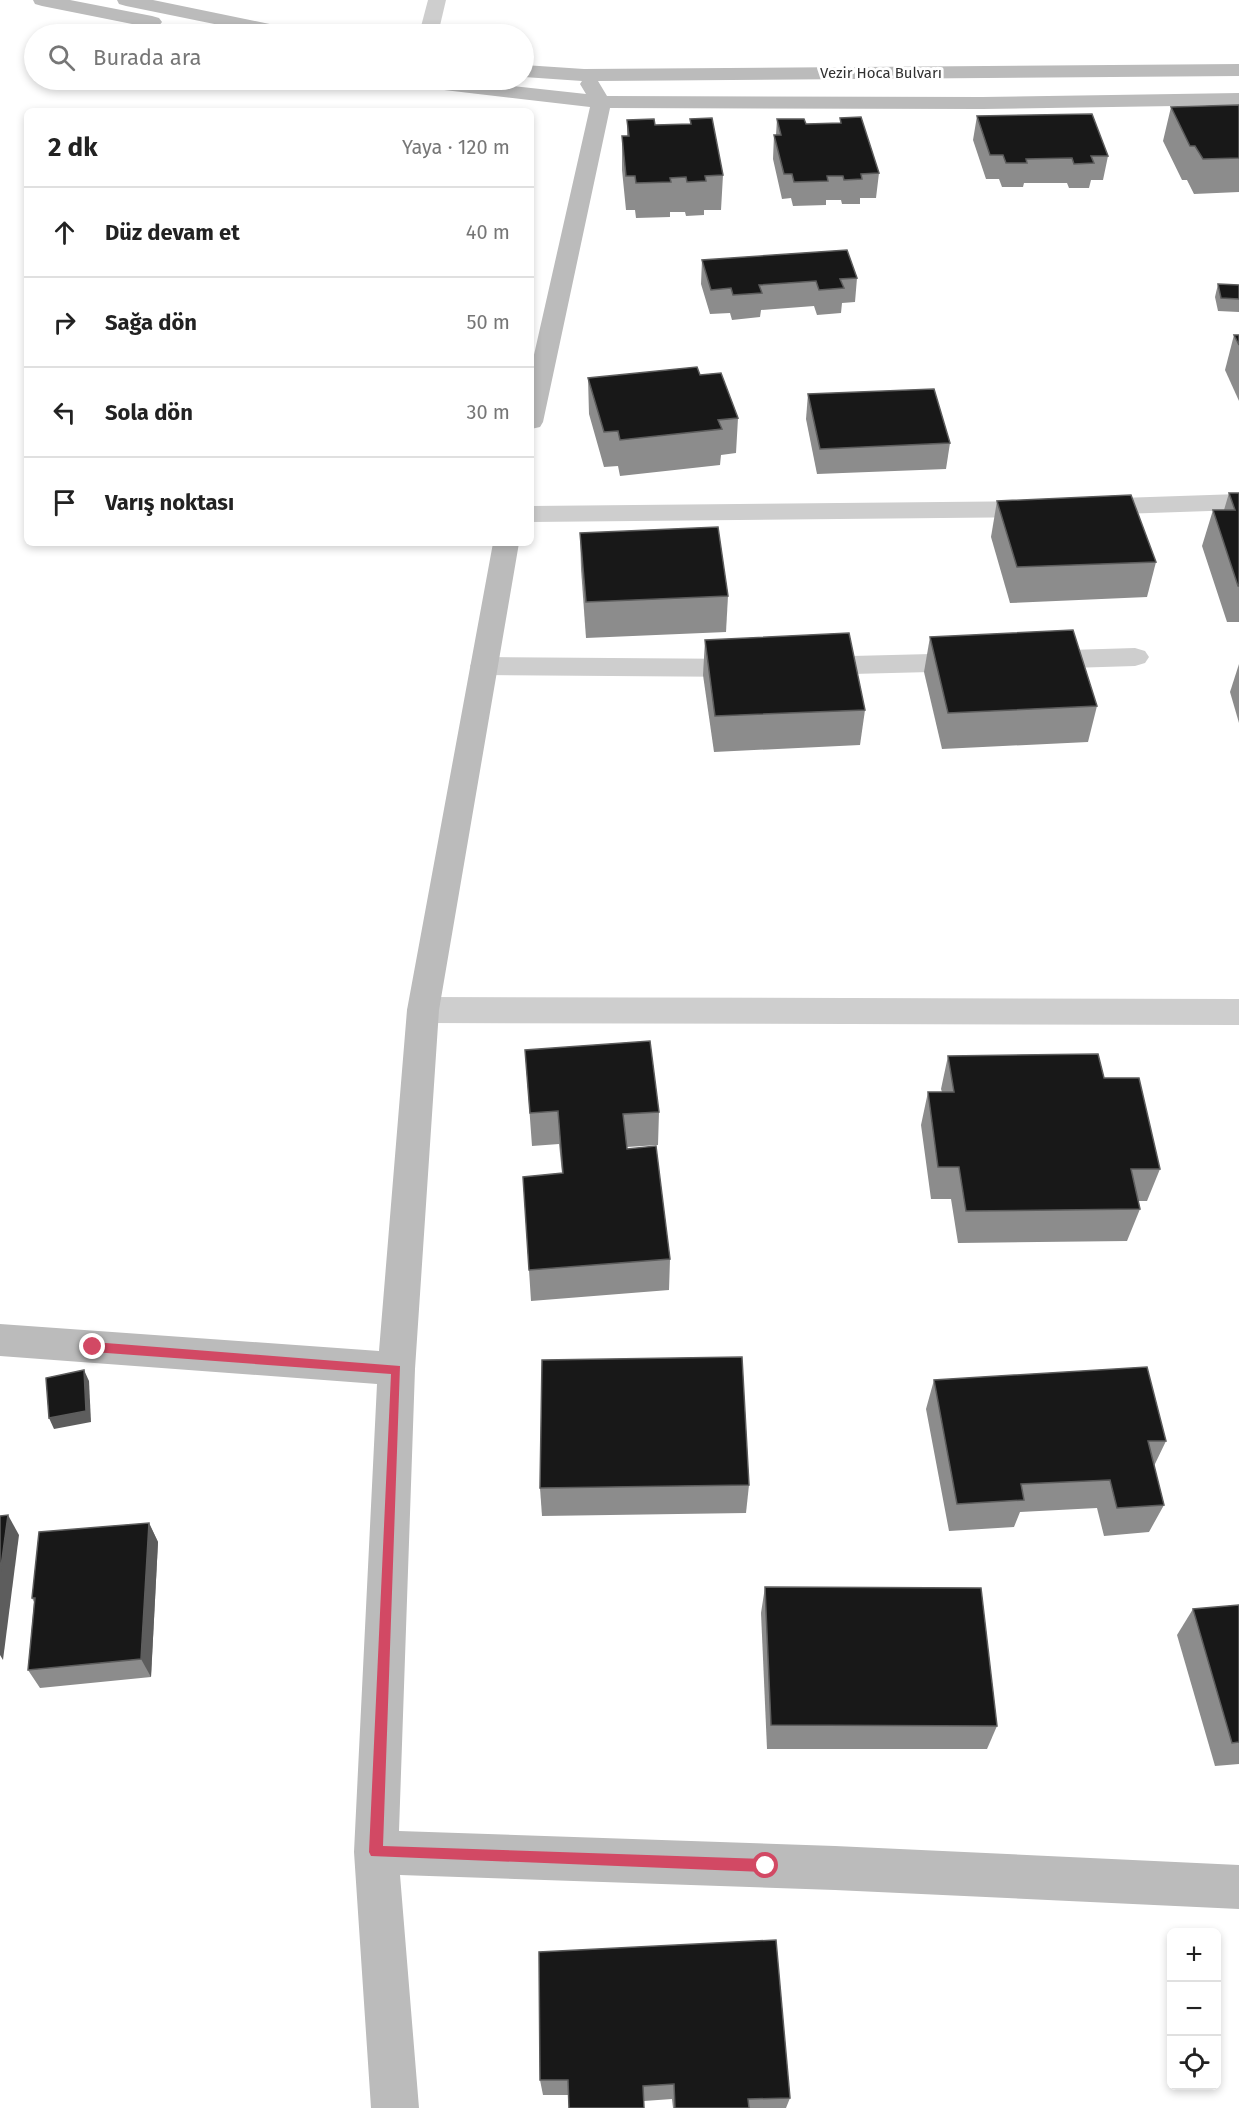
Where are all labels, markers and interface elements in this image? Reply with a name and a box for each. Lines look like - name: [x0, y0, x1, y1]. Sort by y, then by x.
- search box: [24, 24, 534, 90]
- icon: search: [45, 41, 78, 74]
- text: Burada ara: [93, 44, 201, 71]
- street label: Vezir Hoca Bulvarı: [820, 64, 942, 82]
- text: 2 dk: [48, 132, 98, 163]
- text: Yaya · 120 m: [402, 135, 510, 159]
- icon: ahead: [48, 216, 81, 249]
- text: Düz devam et: [105, 219, 240, 246]
- text: 40 m: [466, 220, 510, 244]
- icon: right: [48, 306, 81, 339]
- text: Sağa dön: [105, 309, 197, 336]
- text: 50 m: [466, 310, 510, 334]
- icon: left: [48, 396, 81, 429]
- text: Sola dön: [105, 399, 193, 426]
- text: 30 m: [466, 400, 510, 424]
- icon: arrive: [48, 486, 81, 519]
- text: Varış noktası: [105, 489, 234, 516]
- route end: [79, 1333, 105, 1359]
- route start: [752, 1852, 778, 1878]
- map controls: [1167, 1928, 1221, 2090]
- button: +: [1167, 1928, 1221, 1982]
- button: −: [1167, 1982, 1221, 2036]
- button: locate: [1167, 2036, 1221, 2090]

